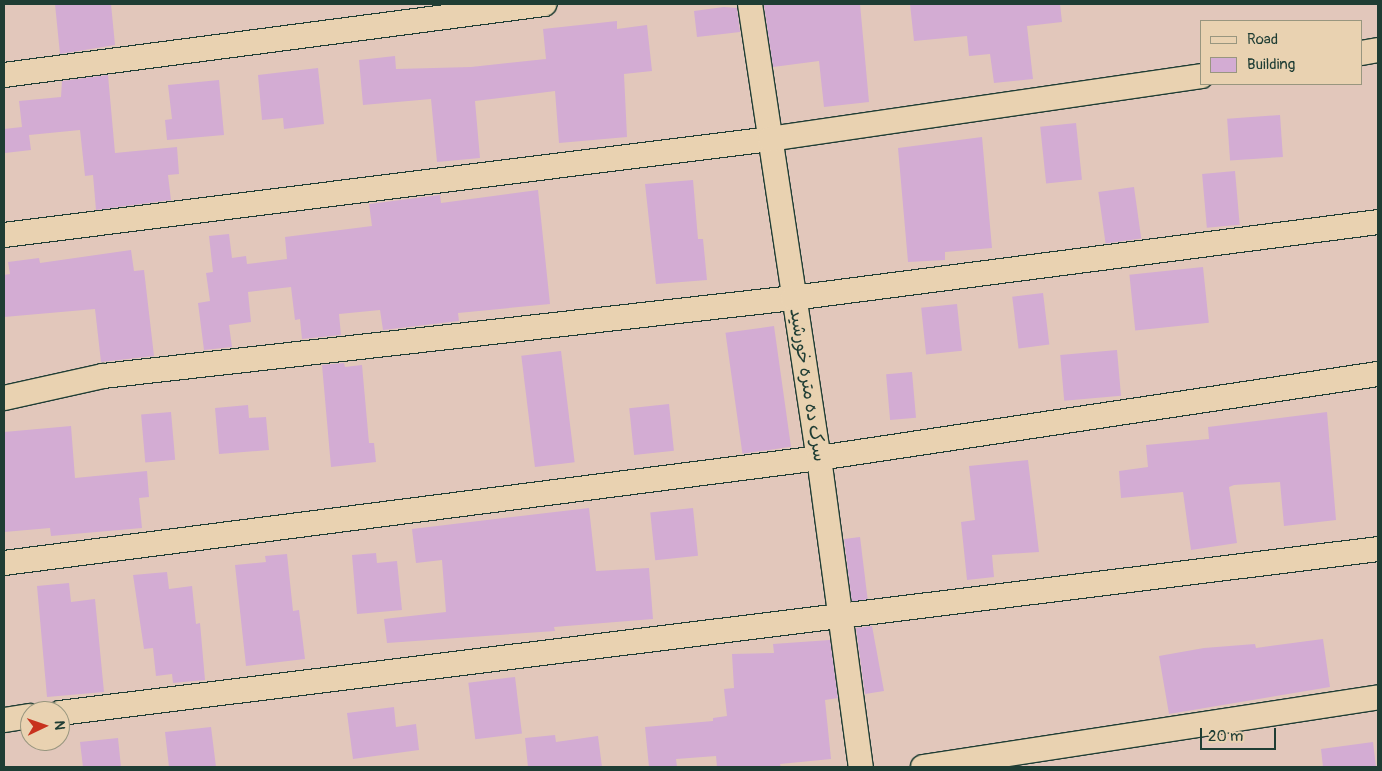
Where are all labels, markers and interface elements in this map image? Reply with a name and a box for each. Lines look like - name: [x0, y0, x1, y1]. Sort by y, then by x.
- legend: [1200, 20, 1362, 85]
- text: Road: [1247, 30, 1278, 49]
- text: Building: [1247, 55, 1295, 74]
- street label: سرک ده متره خورشید: [784, 307, 830, 463]
- north arrow: [20, 701, 70, 751]
- scale bar: [1202, 718, 1278, 750]
- text: N: [51, 720, 68, 730]
- text: 20 m: [1208, 727, 1243, 746]

